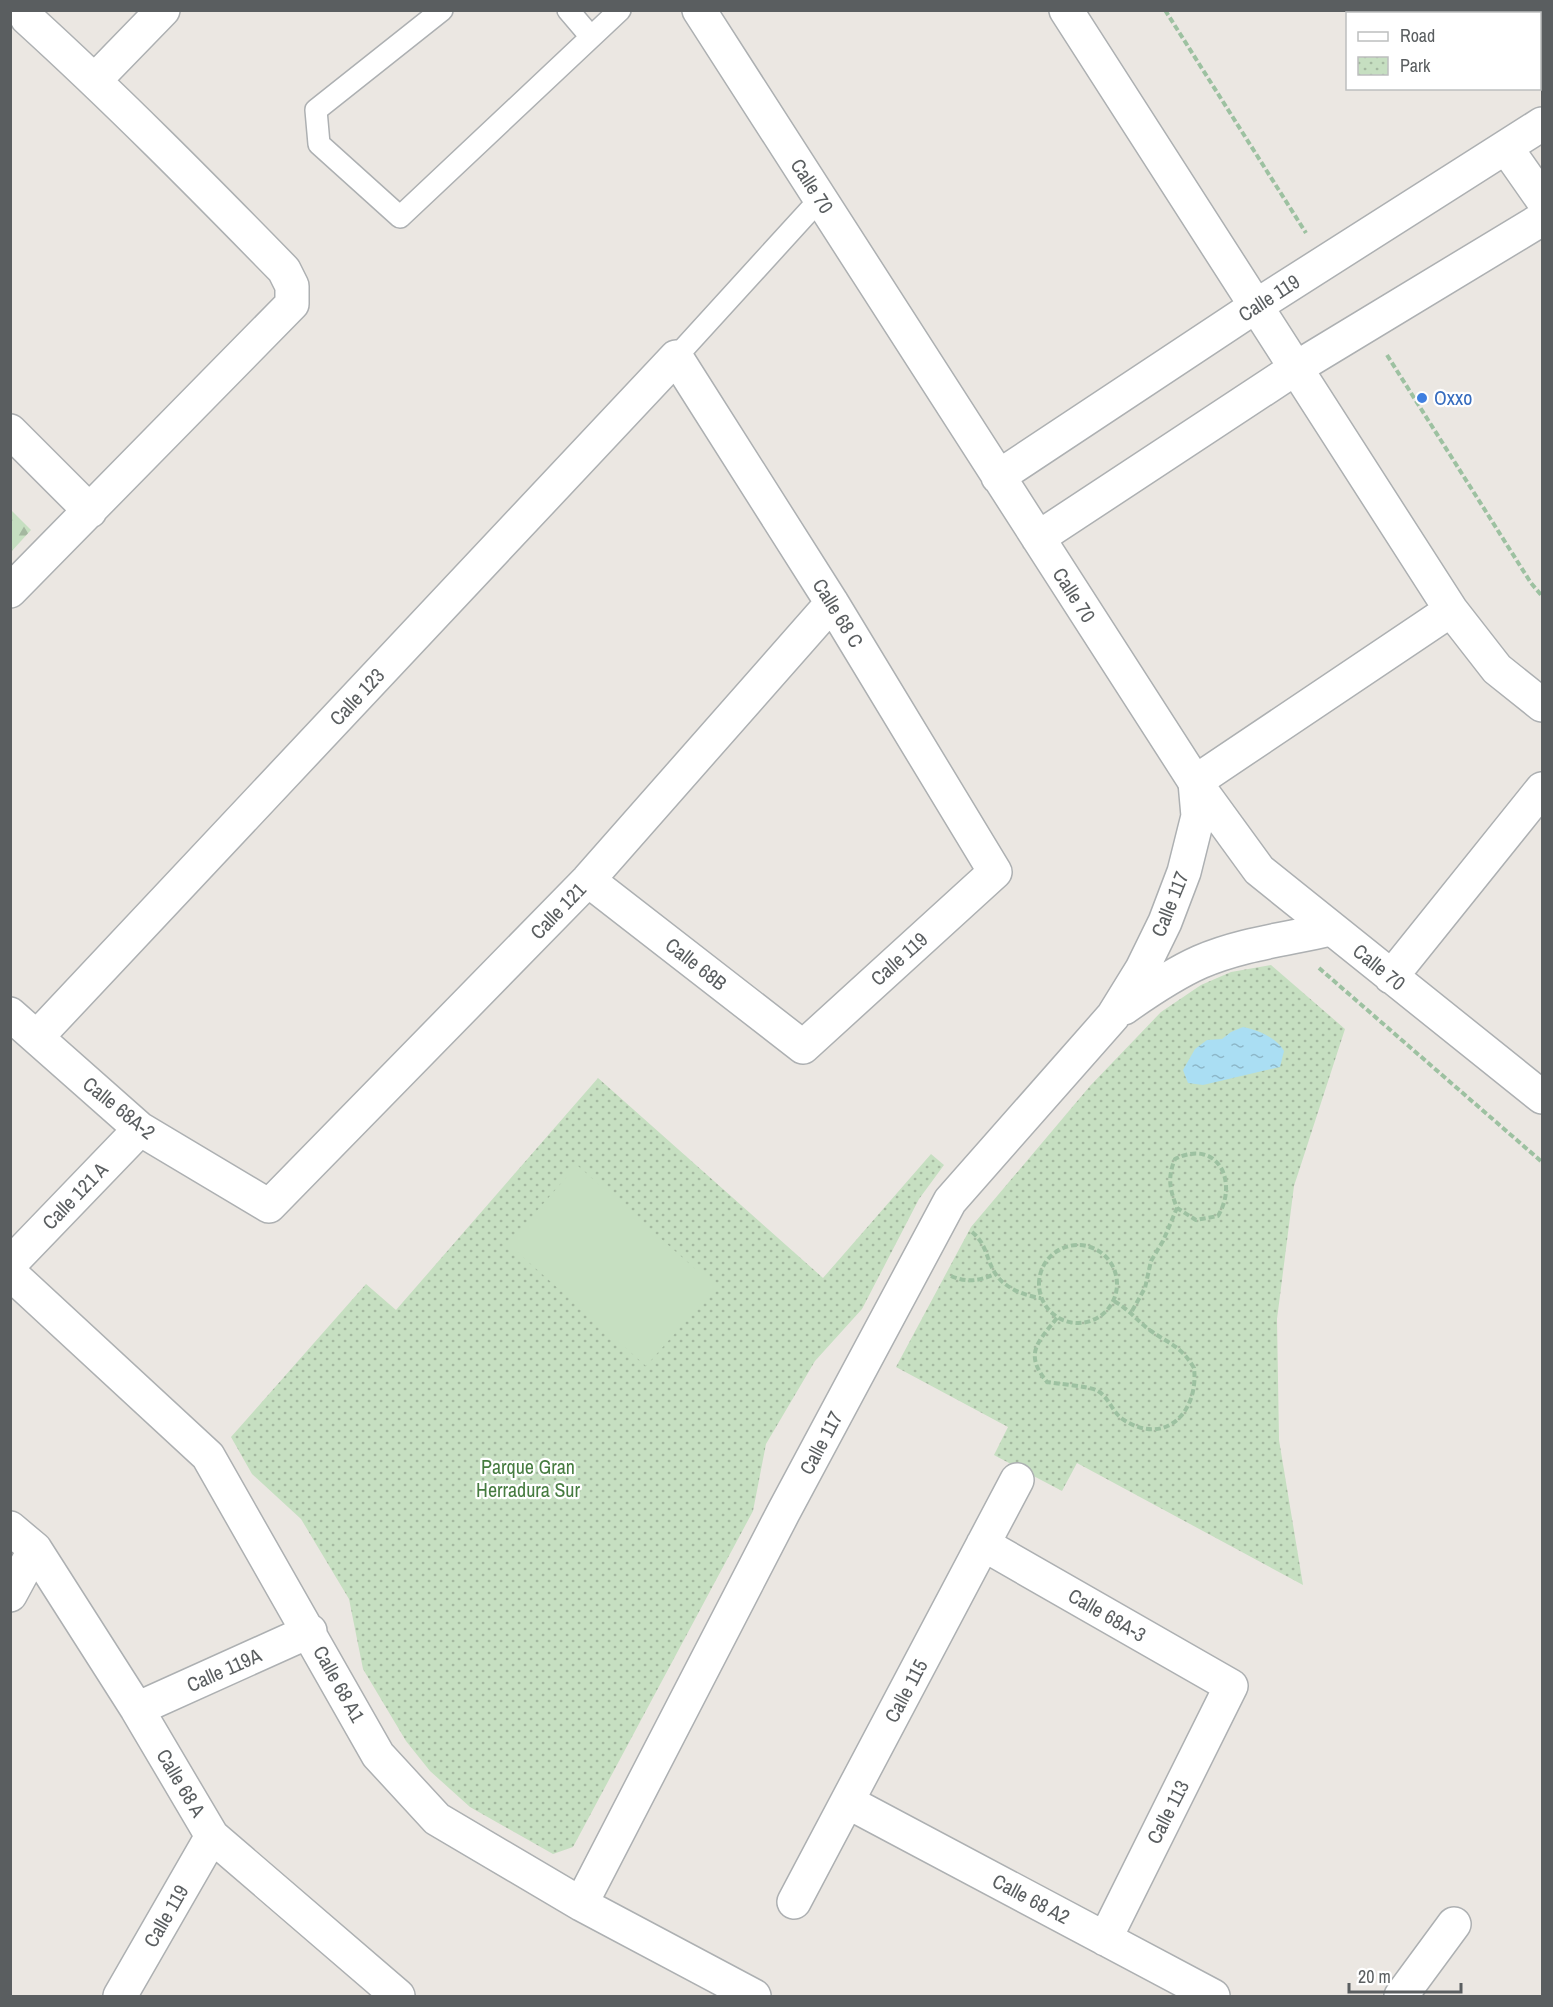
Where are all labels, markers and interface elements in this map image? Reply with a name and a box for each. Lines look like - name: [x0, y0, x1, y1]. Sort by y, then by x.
- legend: [1346, 12, 1541, 90]
- text: Road: [1400, 23, 1435, 48]
- text: Park: [1400, 53, 1431, 78]
- street label: Calle 70: [785, 153, 840, 218]
- street label: Calle 119: [1233, 268, 1305, 327]
- place label: Oxxo: [1434, 384, 1472, 411]
- marker: Oxxo: [1415, 391, 1429, 405]
- street label: Calle 70: [1047, 562, 1102, 627]
- street label: Calle 68 C: [807, 573, 870, 652]
- street label: Calle 123: [323, 662, 390, 731]
- street label: Calle 117: [1144, 867, 1195, 940]
- street label: Calle 121: [524, 876, 591, 945]
- street label: Calle 119: [864, 926, 933, 991]
- street label: Calle 68B: [660, 931, 733, 996]
- street label: Calle 70: [1347, 937, 1411, 996]
- street label: Calle 68A-2: [78, 1070, 161, 1145]
- street label: Calle 121 A: [36, 1156, 114, 1235]
- street label: Calle 117: [793, 1406, 848, 1479]
- park label: Parque Gran Herradura Sur: [476, 1453, 580, 1503]
- street label: Calle 68A-3: [1063, 1581, 1151, 1648]
- street label: Calle 119A: [182, 1641, 265, 1698]
- street label: Calle 68 A1: [307, 1641, 372, 1727]
- street label: Calle 115: [878, 1654, 933, 1727]
- street label: Calle 68 A: [151, 1744, 212, 1822]
- street label: Calle 113: [1140, 1775, 1195, 1848]
- street label: Calle 68 A2: [988, 1867, 1075, 1930]
- street label: Calle 119: [137, 1880, 194, 1952]
- scale bar: [1349, 1956, 1462, 1994]
- text: 20 m: [1358, 1964, 1391, 1989]

